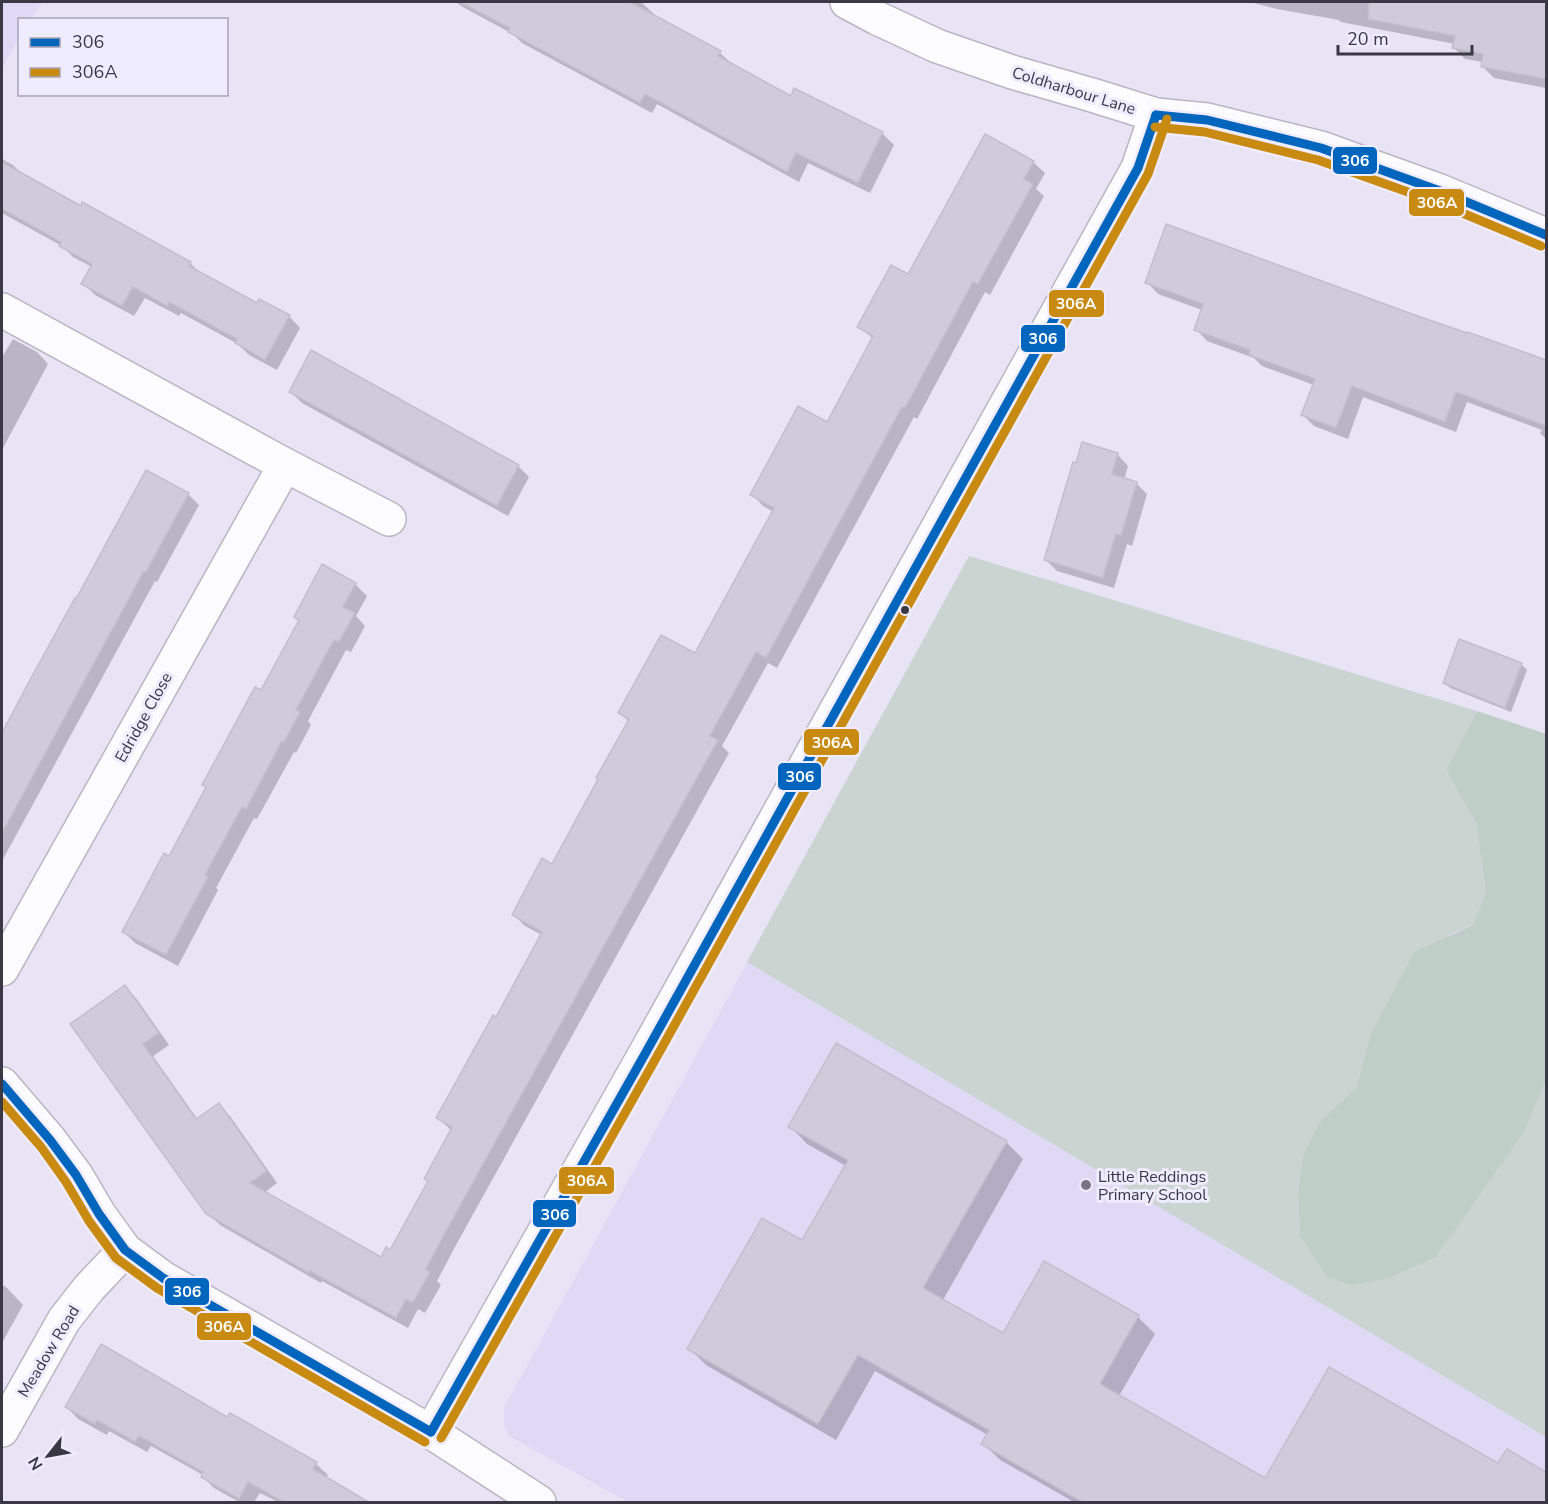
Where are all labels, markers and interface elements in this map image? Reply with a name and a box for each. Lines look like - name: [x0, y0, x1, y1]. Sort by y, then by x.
- legend: [18, 18, 228, 96]
- scale bar: [1338, 18, 1472, 56]
- text: 20 m: [1347, 27, 1389, 51]
- text: 306: [72, 30, 104, 54]
- text: 306A: [72, 60, 118, 84]
- street label: Coldharbour Lane: [1009, 62, 1138, 120]
- line badge: 306: [1332, 146, 1378, 175]
- text: 306: [1341, 150, 1369, 172]
- line badge: 306A: [1408, 188, 1465, 217]
- text: 306A: [1417, 192, 1457, 214]
- line badge: 306A: [1048, 289, 1105, 318]
- text: 306A: [1056, 293, 1096, 315]
- line badge: 306: [1020, 324, 1066, 353]
- text: 306: [1029, 328, 1057, 350]
- unlabelled marker: [899, 604, 911, 616]
- street label: Edridge Close: [110, 668, 178, 767]
- line badge: 306A: [803, 728, 860, 756]
- text: 306A: [812, 732, 852, 754]
- line badge: 306: [777, 762, 822, 791]
- text: 306: [786, 766, 814, 788]
- line badge: 306A: [558, 1166, 615, 1195]
- place label: Little Reddings Primary School: [1098, 1166, 1207, 1206]
- text: 306A: [567, 1170, 607, 1192]
- marker: Little Reddings Primary School: [1079, 1178, 1093, 1192]
- line badge: 306: [532, 1199, 577, 1228]
- text: 306: [541, 1204, 569, 1226]
- line badge: 306: [164, 1277, 210, 1306]
- text: 306: [173, 1281, 201, 1303]
- street label: Meadow Road: [13, 1301, 85, 1402]
- line badge: 306A: [196, 1312, 252, 1341]
- text: 306A: [204, 1316, 244, 1338]
- north arrow: [18, 1426, 78, 1486]
- text: N: [23, 1452, 49, 1474]

